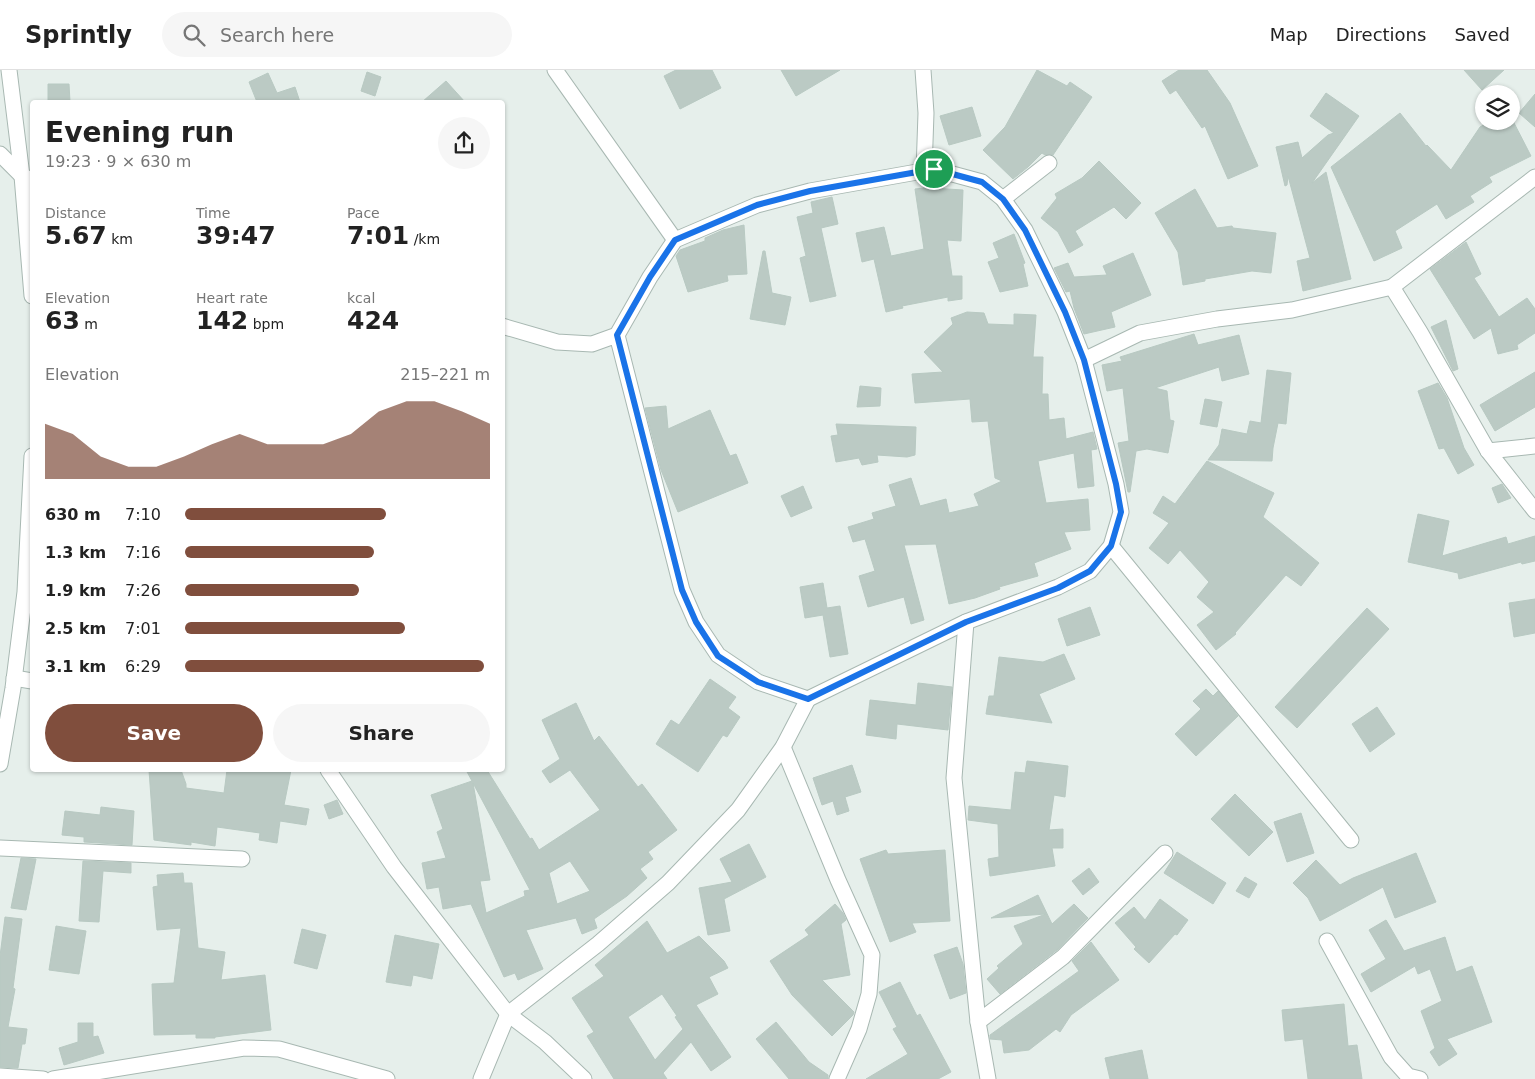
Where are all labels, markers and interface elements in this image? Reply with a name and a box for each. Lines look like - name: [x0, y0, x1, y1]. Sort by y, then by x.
- search box: [162, 12, 512, 57]
- text: Sprintly: [25, 21, 132, 49]
- icon: search: [180, 21, 208, 49]
- text: Search here: [220, 24, 334, 46]
- text: Map: [1270, 24, 1308, 45]
- text: Directions: [1336, 24, 1426, 45]
- text: Saved: [1454, 24, 1510, 45]
- map controls: [1475, 85, 1520, 130]
- button: layers: [1475, 85, 1520, 130]
- text: Evening run: [45, 116, 234, 149]
- button: share: [438, 117, 490, 169]
- pin: [913, 148, 955, 190]
- text: 19:23 · 9 × 630 m: [45, 152, 191, 171]
- icon: arrive: [920, 155, 948, 183]
- text: Distance: [45, 205, 106, 221]
- text: Time: [196, 205, 230, 221]
- text: Pace: [347, 205, 380, 221]
- text: 5.67: [45, 221, 107, 250]
- text: 39:47: [196, 221, 276, 250]
- text: 7:01: [347, 221, 409, 250]
- text: km: [107, 231, 133, 247]
- text: /km: [409, 231, 440, 247]
- text: Elevation: [45, 290, 110, 306]
- text: Heart rate: [196, 290, 268, 306]
- text: kcal: [347, 290, 375, 306]
- text: 63: [45, 306, 80, 335]
- text: 142: [196, 306, 248, 335]
- text: 424: [347, 306, 399, 335]
- text: m: [80, 316, 98, 332]
- text: bpm: [248, 316, 284, 332]
- text: Elevation: [45, 365, 119, 384]
- text: 215–221 m: [400, 365, 490, 384]
- text: 630 m: [45, 505, 101, 524]
- text: 7:10: [125, 505, 161, 524]
- text: 1.3 km: [45, 543, 106, 562]
- text: 7:16: [125, 543, 161, 562]
- text: 1.9 km: [45, 581, 106, 600]
- text: 7:26: [125, 581, 161, 600]
- text: 2.5 km: [45, 619, 106, 638]
- text: 7:01: [125, 619, 161, 638]
- text: 3.1 km: [45, 657, 106, 676]
- text: 6:29: [125, 657, 161, 676]
- button: Save: [45, 704, 263, 762]
- button: Share: [273, 704, 490, 762]

